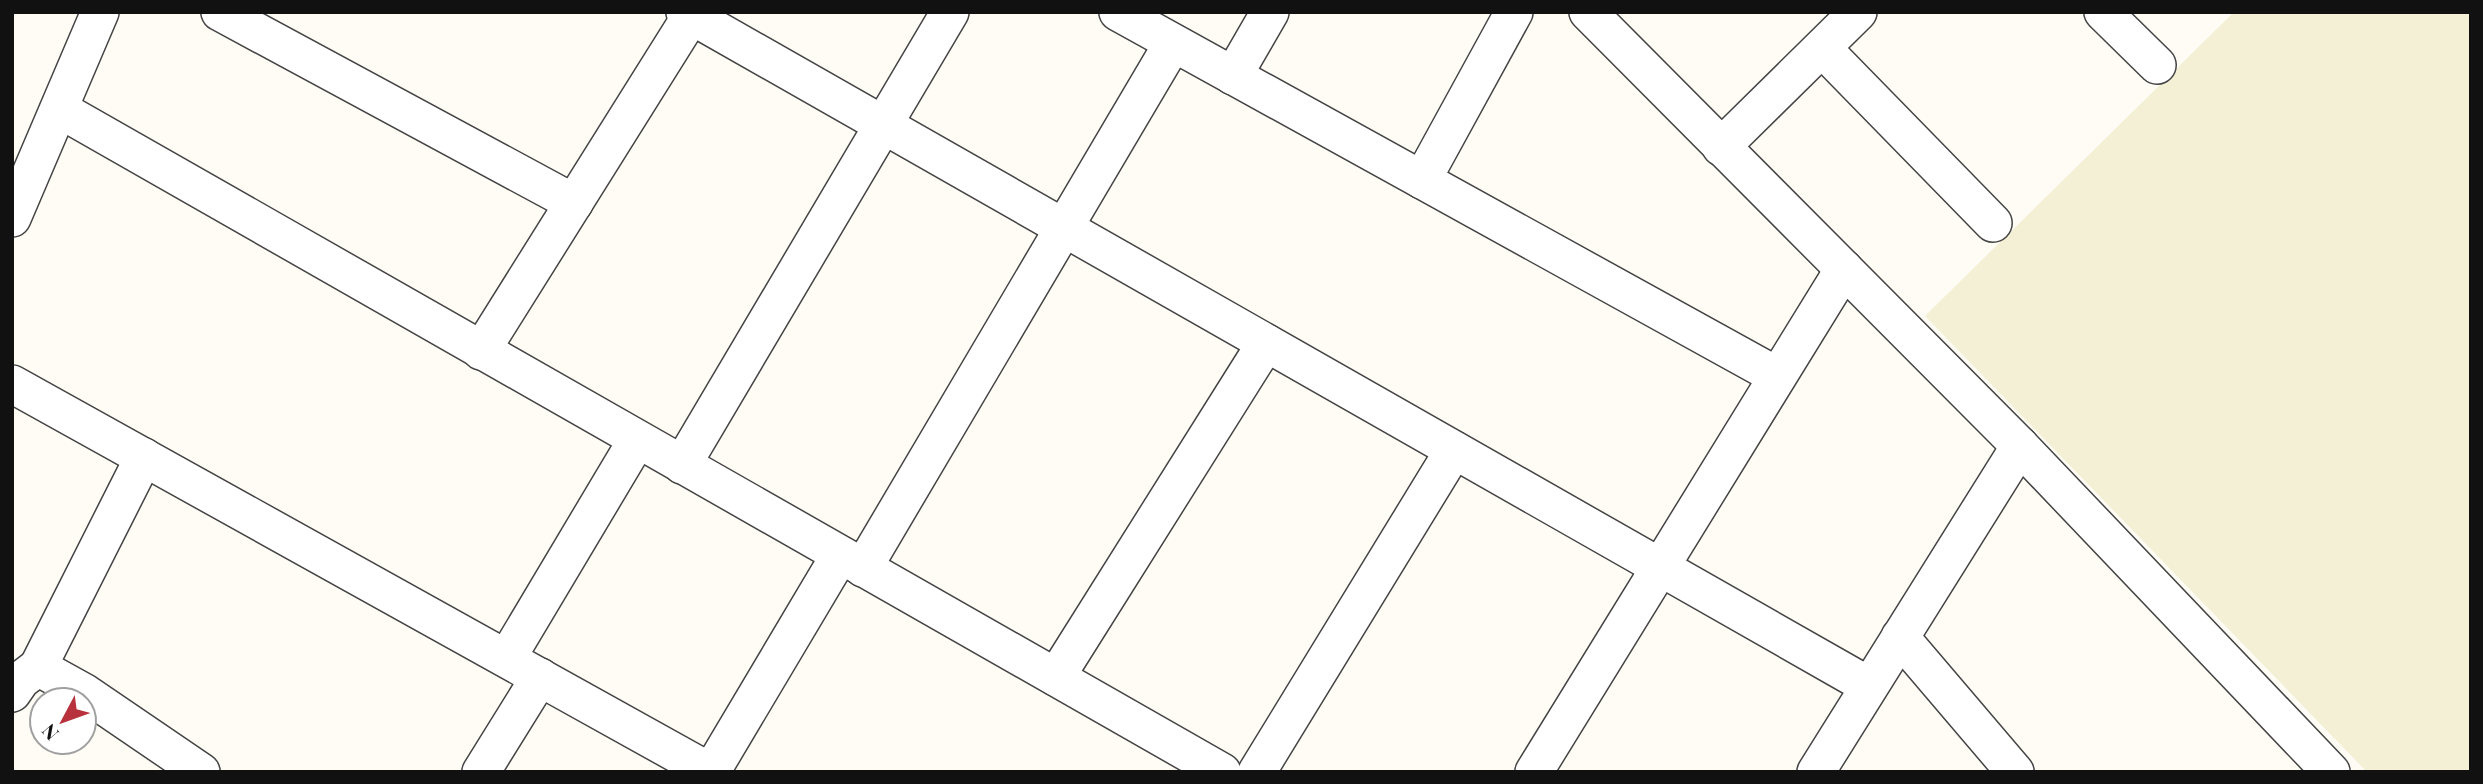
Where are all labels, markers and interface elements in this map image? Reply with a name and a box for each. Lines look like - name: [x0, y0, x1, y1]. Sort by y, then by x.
- north arrow: [28, 686, 98, 756]
- text: N: [35, 719, 64, 747]

